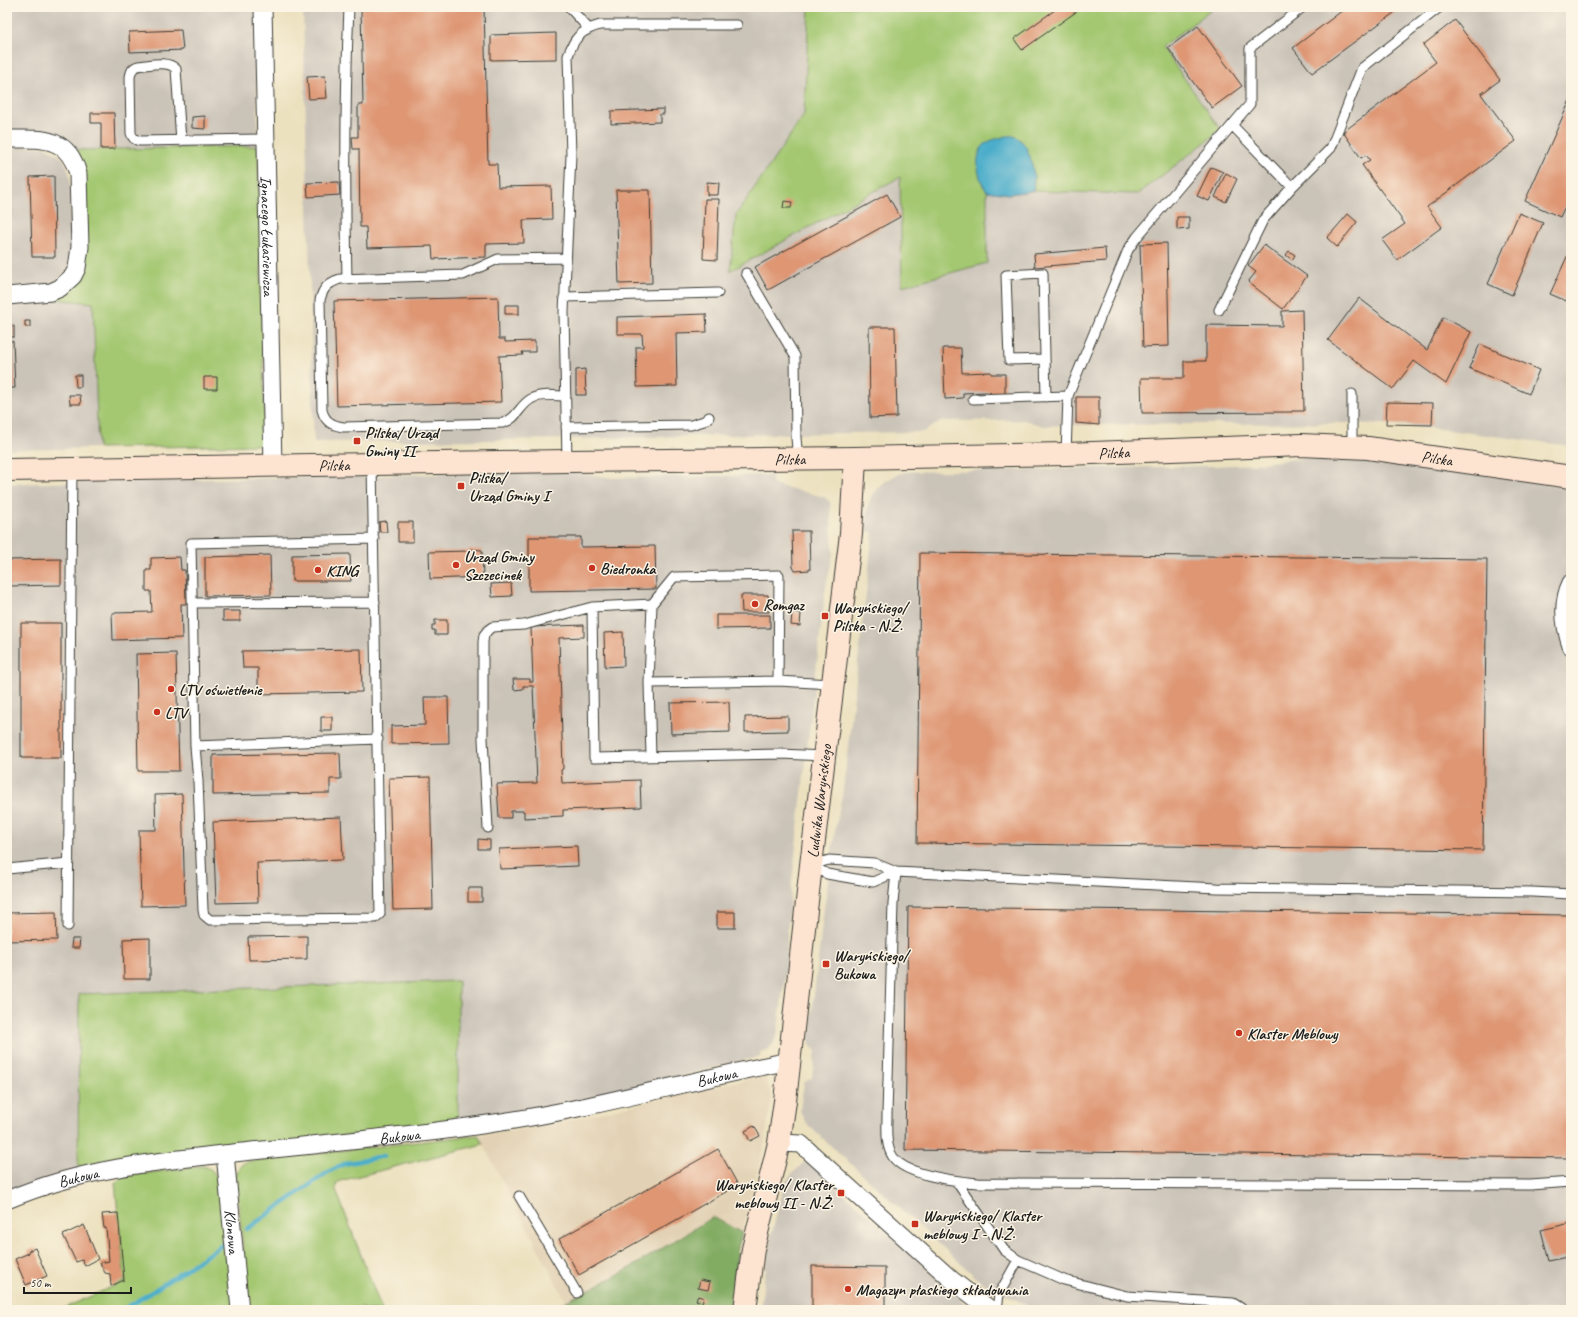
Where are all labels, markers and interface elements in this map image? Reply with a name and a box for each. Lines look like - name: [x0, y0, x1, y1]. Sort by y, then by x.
- street label: Ignacego Łukasiewicza: [256, 176, 278, 298]
- place label: Pilska/ Urząd Gminy II: [365, 423, 441, 461]
- marker: Pilska/ Urząd Gminy II: [352, 436, 362, 446]
- street label: Pilska: [1098, 443, 1131, 464]
- street label: Pilska: [1420, 447, 1455, 471]
- street label: Pilska: [774, 450, 807, 470]
- street label: Pilska: [318, 455, 351, 476]
- place label: Pilska/ Urząd Gminy I: [469, 468, 552, 506]
- marker: Pilska/ Urząd Gminy I: [456, 481, 466, 491]
- place label: Urząd Gminy Szczecinek: [464, 547, 535, 585]
- place label: Biedronka: [600, 559, 657, 579]
- marker: Urząd Gminy Szczecinek: [451, 560, 461, 570]
- place label: KING: [326, 561, 361, 581]
- marker: Biedronka: [587, 563, 597, 573]
- marker: KING: [313, 565, 323, 575]
- place label: Romgaz: [763, 595, 806, 615]
- place label: Waryńskiego/ Pilska - N.Ż.: [833, 598, 911, 636]
- marker: Romgaz: [750, 599, 760, 609]
- marker: Waryńskiego/ Pilska - N.Ż.: [820, 611, 830, 621]
- place label: LTV oświetlenie: [179, 680, 263, 700]
- marker: LTV oświetlenie: [166, 684, 176, 694]
- place label: LTV: [165, 703, 190, 723]
- marker: LTV: [152, 707, 162, 717]
- street label: Ludwika Waryńskiego: [803, 742, 837, 859]
- place label: Waryńskiego/ Bukowa: [834, 946, 912, 984]
- marker: Waryńskiego/ Bukowa: [821, 959, 831, 969]
- place label: Klaster Meblowy: [1247, 1024, 1339, 1044]
- marker: Klaster Meblowy: [1234, 1028, 1244, 1038]
- street label: Bukowa: [695, 1063, 740, 1092]
- street label: Bukowa: [378, 1124, 422, 1149]
- street label: Bukowa: [56, 1163, 102, 1192]
- place label: Waryńskiego/ Klaster meblowy II - N.Ż.: [715, 1175, 835, 1213]
- marker: Waryńskiego/ Klaster meblowy II - N.Ż.: [836, 1188, 846, 1198]
- place label: Waryńskiego/ Klaster meblowy I - N.Ż.: [923, 1206, 1043, 1244]
- street label: Klonowa: [219, 1209, 244, 1256]
- marker: Waryńskiego/ Klaster meblowy I - N.Ż.: [910, 1219, 920, 1229]
- scale bar: [24, 1269, 131, 1295]
- text: 50 m: [30, 1275, 52, 1291]
- place label: Magazyn płaskiego składowania: [856, 1280, 1029, 1300]
- marker: Magazyn płaskiego składowania: [843, 1284, 853, 1294]

